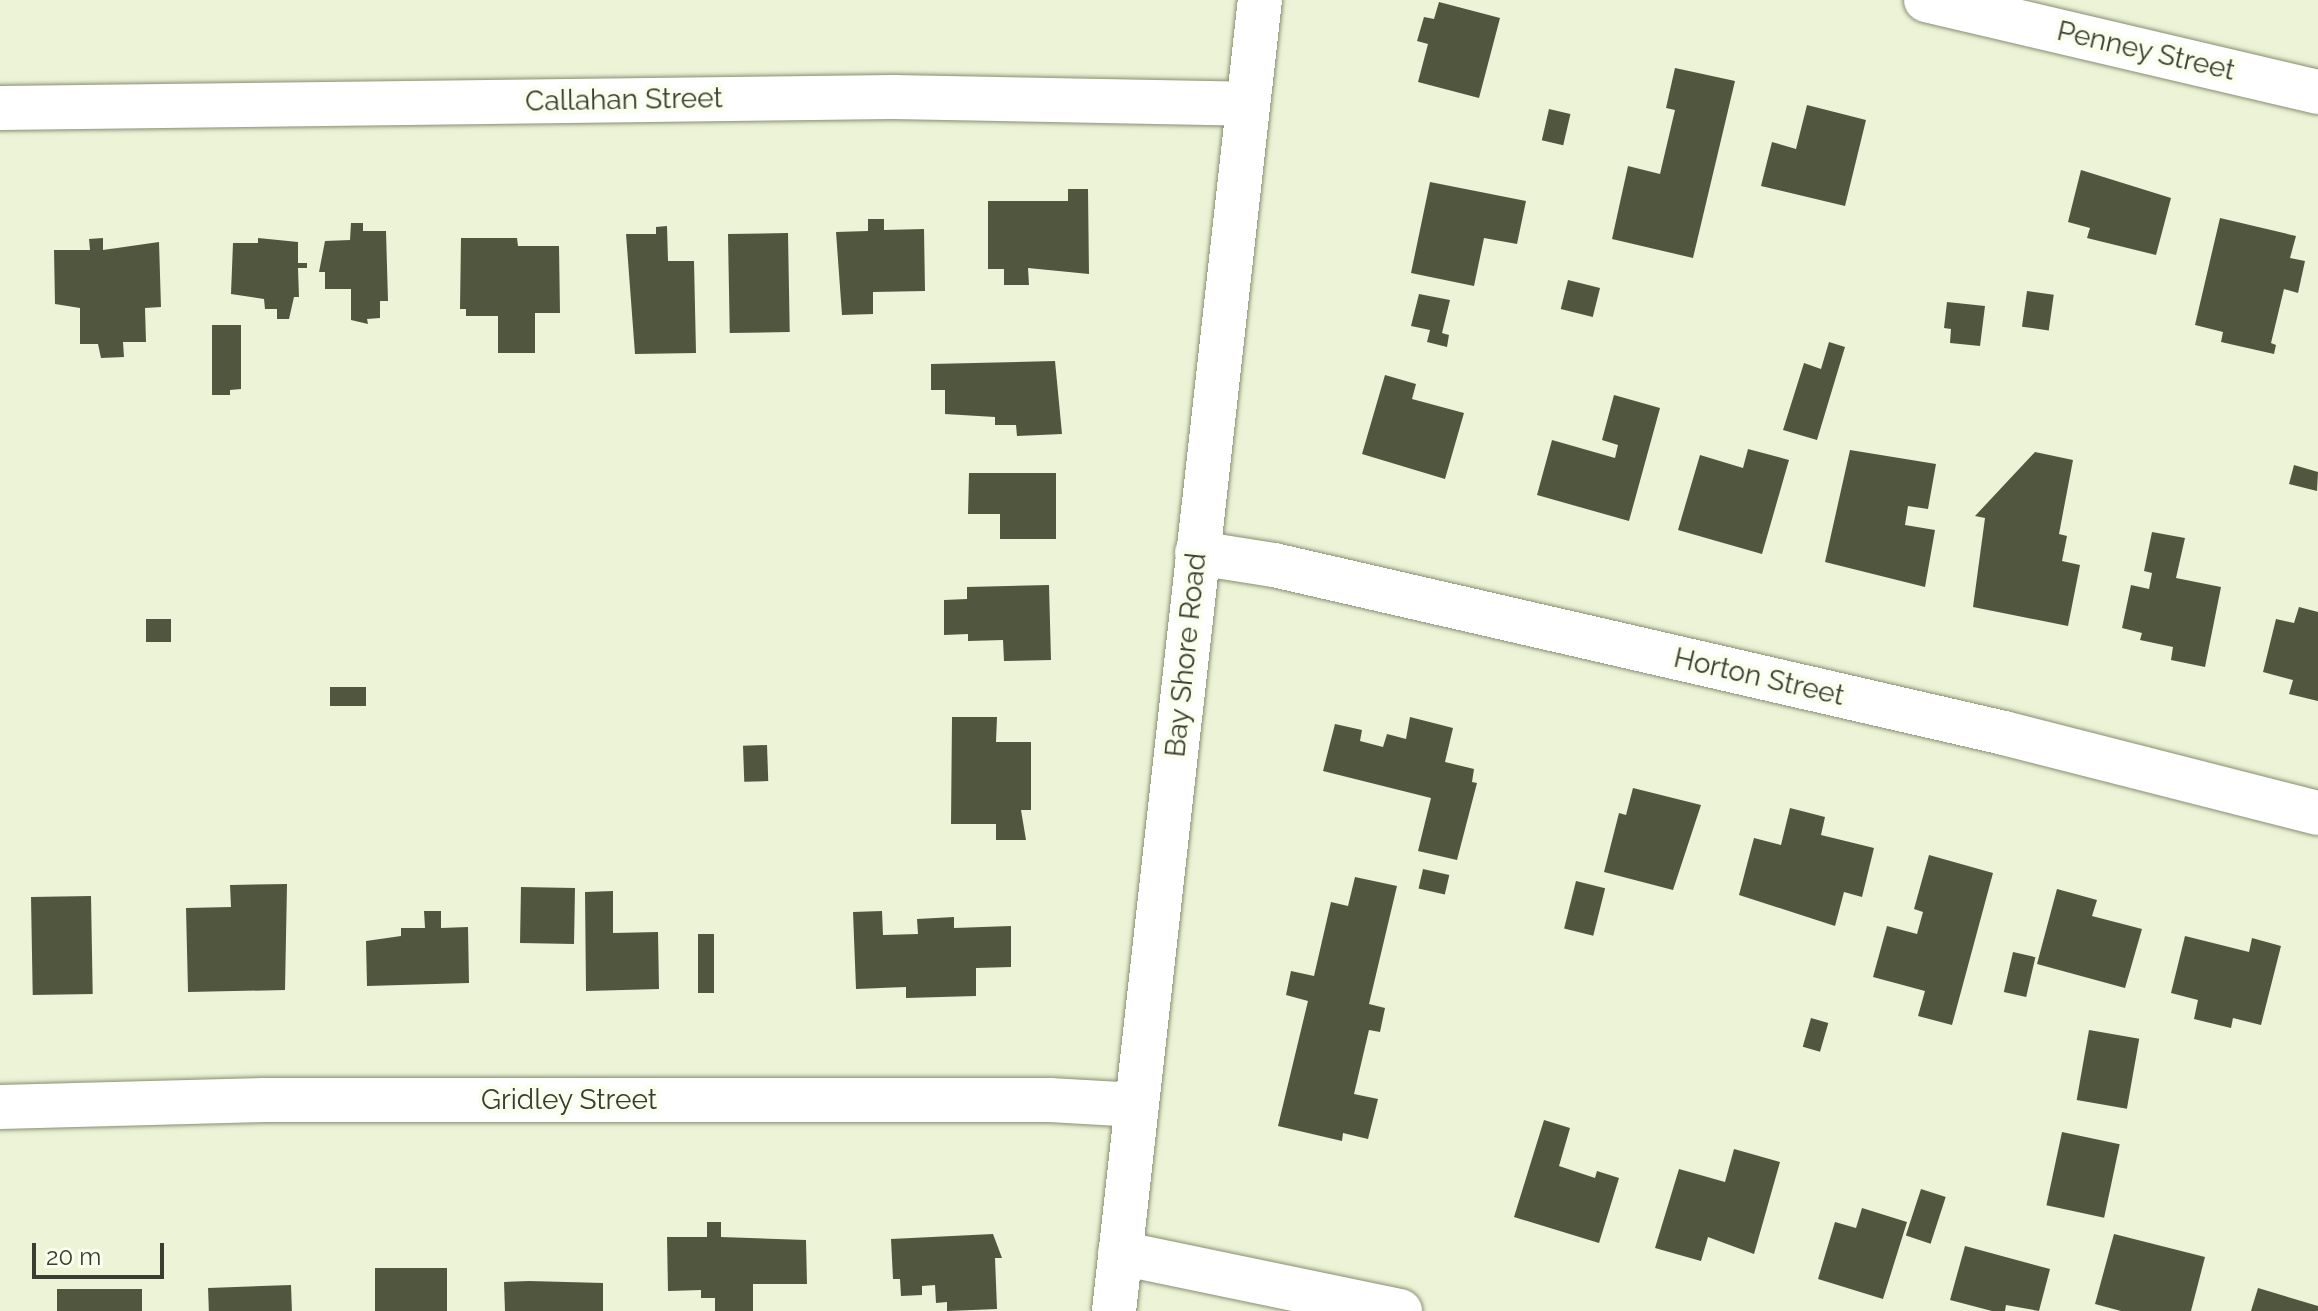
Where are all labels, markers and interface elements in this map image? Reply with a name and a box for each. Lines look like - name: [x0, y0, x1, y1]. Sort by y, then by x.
- street label: Penney Street: [2053, 14, 2239, 88]
- street label: Callahan Street: [525, 81, 723, 119]
- street label: Bay Shore Road: [1159, 551, 1213, 759]
- street label: Horton Street: [1671, 641, 1847, 713]
- street label: Gridley Street: [481, 1083, 657, 1117]
- scale bar: [36, 1227, 168, 1277]
- text: 20 m: [46, 1242, 101, 1271]

